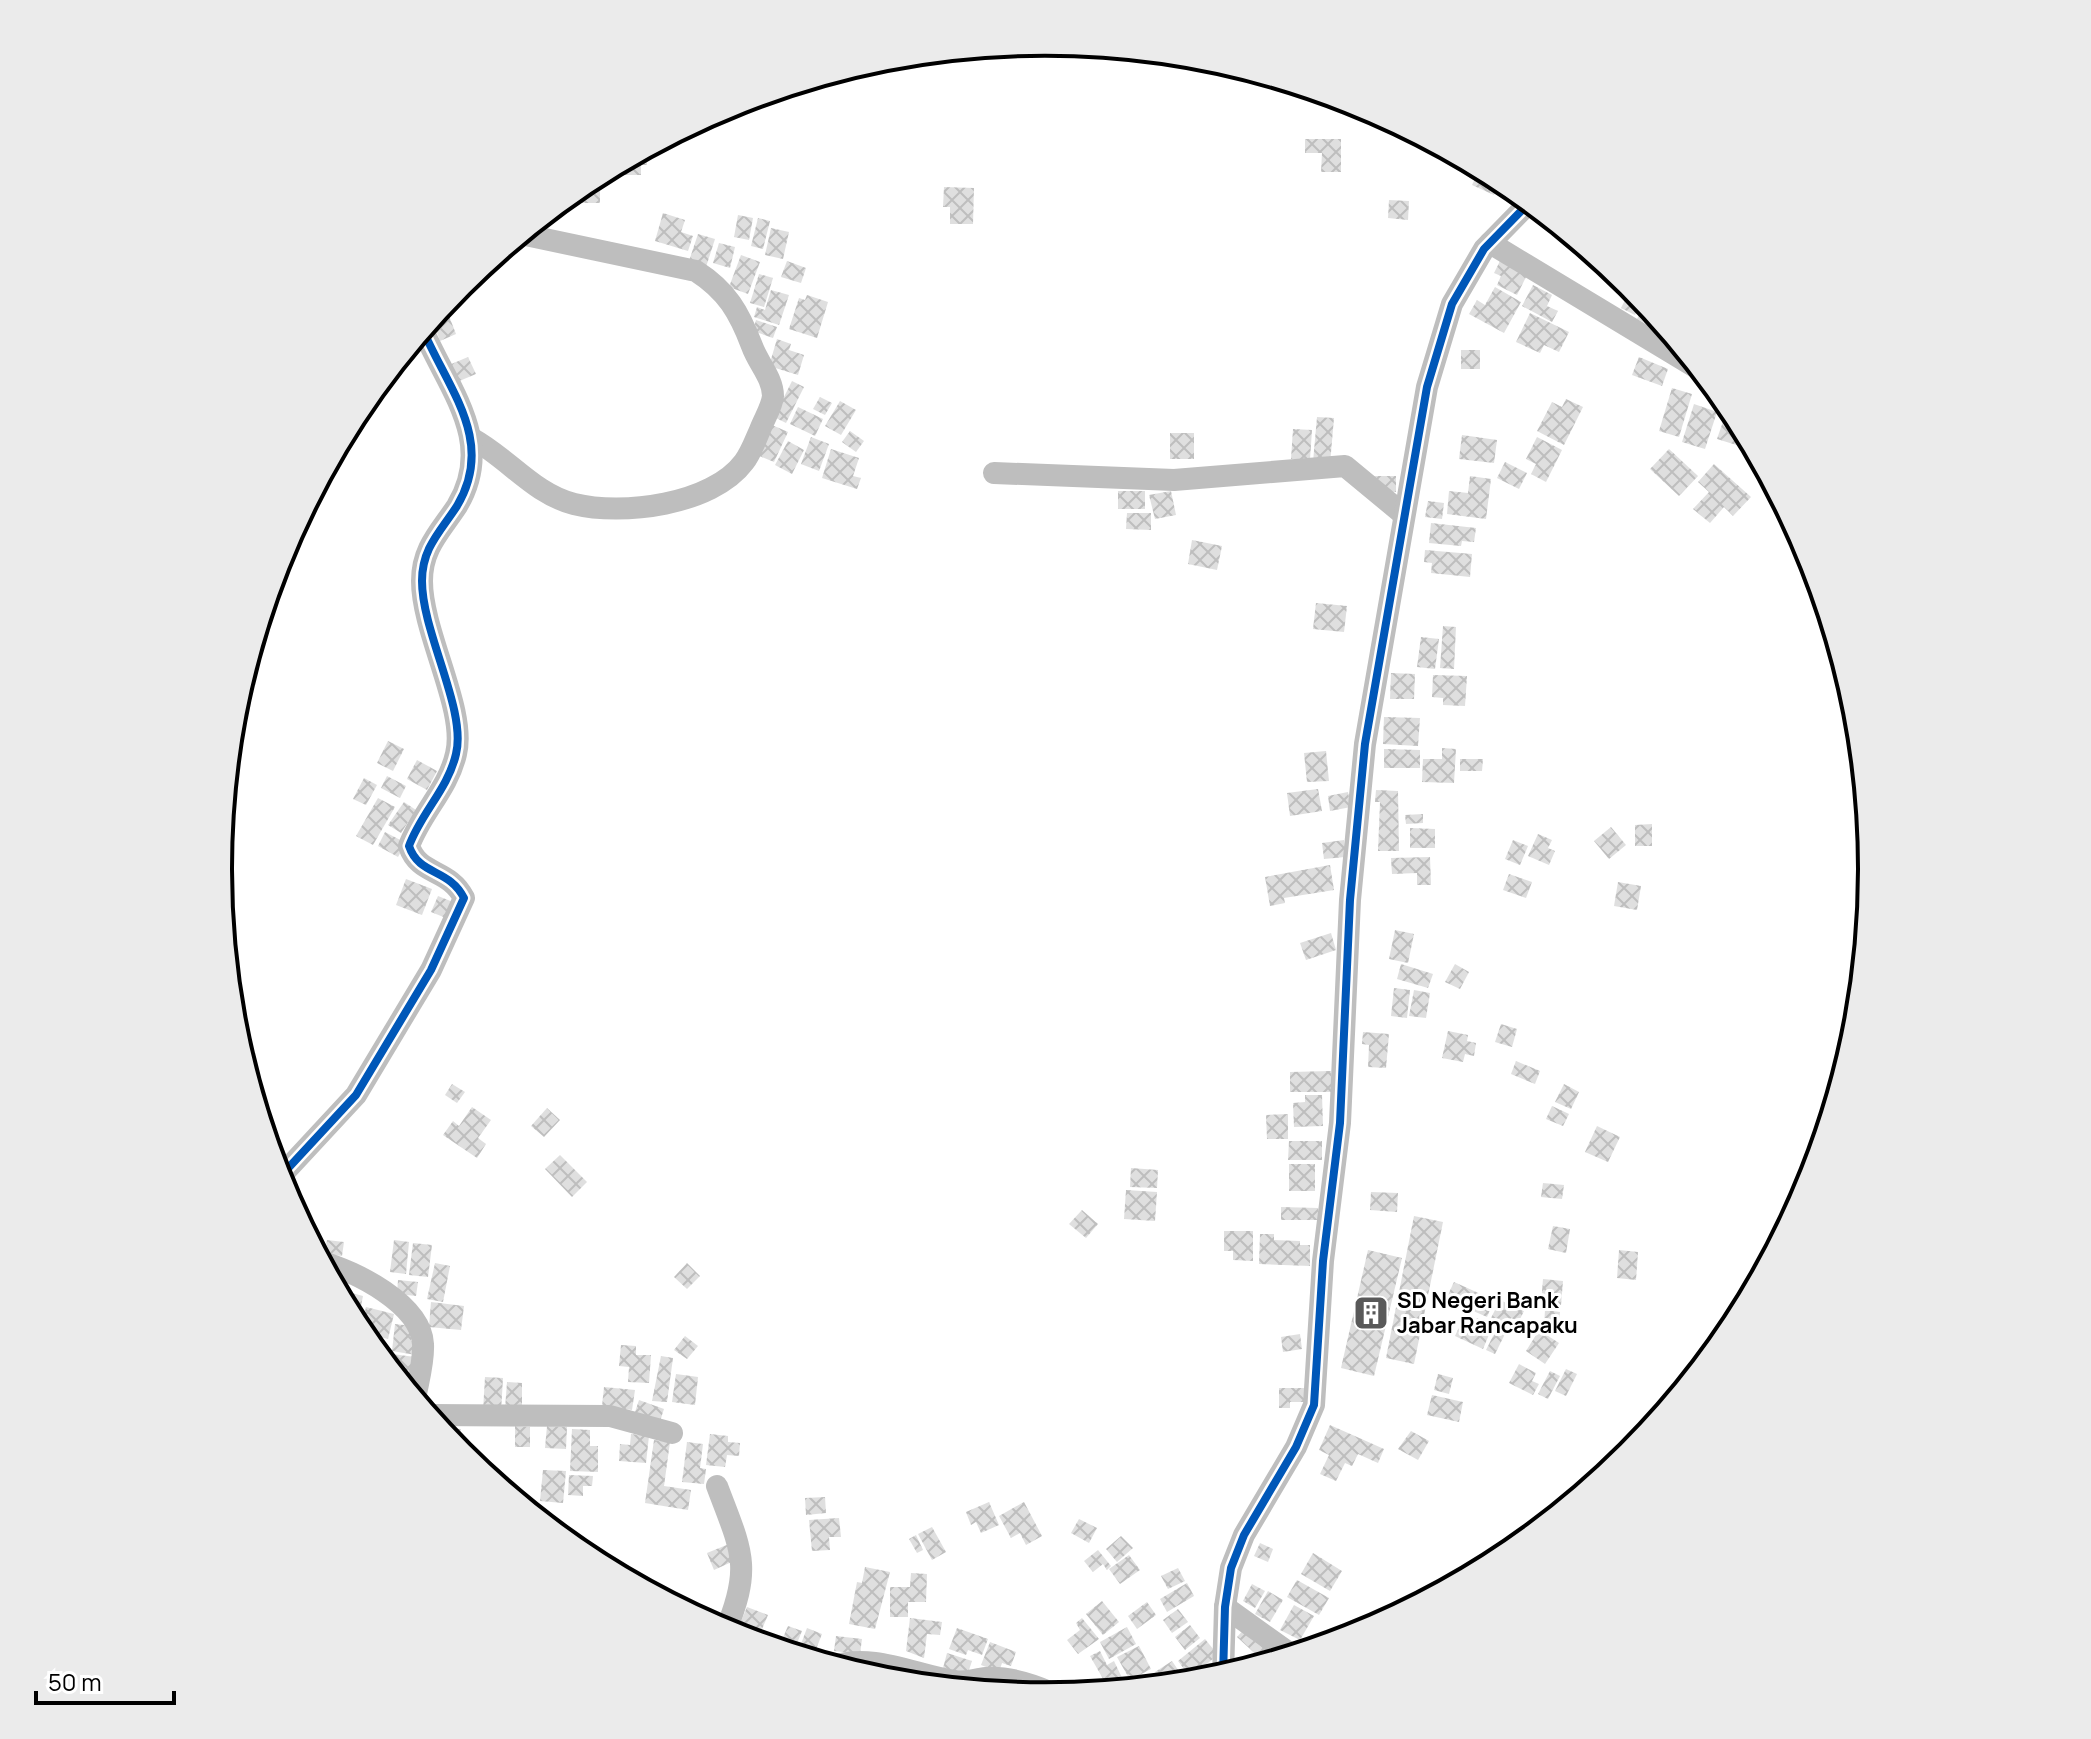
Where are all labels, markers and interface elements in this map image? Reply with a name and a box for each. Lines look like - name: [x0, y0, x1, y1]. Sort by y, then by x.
- place label: SD Negeri Bank Jabar Rancapaku: [1397, 1285, 1578, 1340]
- building icon: SD Negeri Bank Jabar Rancapaku: [1352, 1294, 1390, 1332]
- scale bar: [36, 1655, 174, 1705]
- text: 50 m: [48, 1665, 102, 1698]

